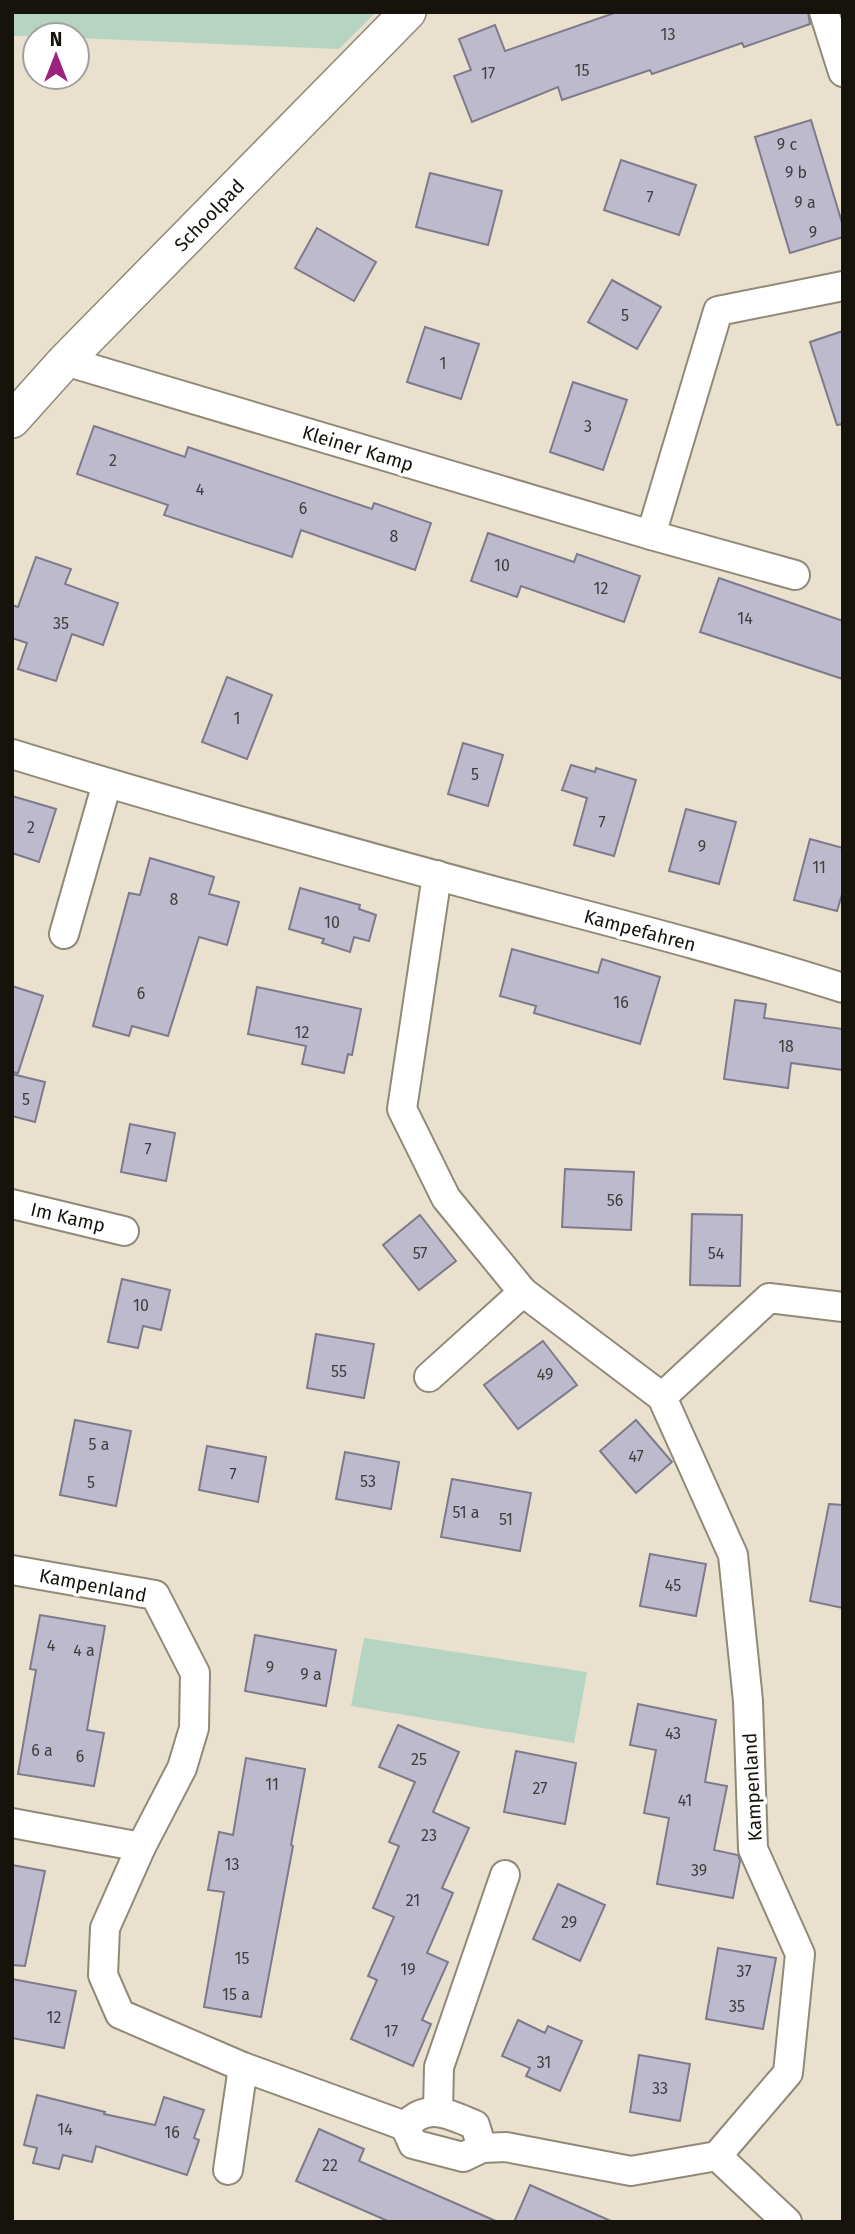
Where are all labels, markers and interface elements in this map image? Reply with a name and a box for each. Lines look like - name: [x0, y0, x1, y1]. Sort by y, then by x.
- north arrow: [21, 21, 91, 91]
- house number: 13: [661, 25, 675, 44]
- text: N: [50, 28, 62, 51]
- house number: 15: [575, 61, 589, 80]
- house number: 17: [481, 64, 495, 83]
- house number: 9 c: [777, 135, 797, 154]
- house number: 9 b: [785, 163, 807, 182]
- street label: Schoolpad: [169, 175, 249, 256]
- house number: 7: [646, 188, 654, 207]
- house number: 9 a: [794, 193, 816, 212]
- house number: 9: [809, 223, 817, 242]
- house number: 5: [621, 306, 629, 325]
- house number: 1: [440, 354, 446, 373]
- house number: 3: [584, 417, 592, 436]
- street label: Kleiner Kamp: [299, 421, 416, 476]
- house number: 2: [109, 451, 117, 470]
- house number: 4: [196, 480, 205, 499]
- house number: 6: [299, 499, 307, 518]
- house number: 8: [390, 527, 399, 546]
- house number: 10: [494, 556, 510, 575]
- house number: 12: [594, 579, 608, 598]
- house number: 14: [737, 609, 753, 628]
- house number: 35: [53, 614, 69, 633]
- house number: 1: [234, 709, 240, 728]
- house number: 5: [471, 765, 479, 784]
- house number: 7: [598, 813, 606, 832]
- house number: 2: [27, 818, 35, 837]
- house number: 9: [698, 837, 706, 856]
- house number: 11: [812, 858, 826, 877]
- house number: 8: [170, 890, 179, 909]
- street label: Kampefahren: [581, 904, 698, 956]
- house number: 10: [324, 913, 340, 932]
- house number: 6: [137, 984, 145, 1003]
- house number: 16: [613, 993, 629, 1012]
- house number: 12: [295, 1023, 309, 1042]
- house number: 18: [778, 1037, 794, 1056]
- house number: 5: [22, 1090, 30, 1109]
- house number: 7: [144, 1140, 152, 1159]
- house number: 56: [607, 1191, 623, 1210]
- street label: Im Kamp: [28, 1198, 107, 1237]
- house number: 57: [413, 1244, 427, 1263]
- house number: 54: [708, 1244, 725, 1263]
- house number: 10: [133, 1296, 149, 1315]
- house number: 55: [331, 1362, 347, 1381]
- house number: 49: [537, 1365, 553, 1384]
- house number: 5 a: [89, 1435, 109, 1454]
- house number: 47: [628, 1447, 644, 1466]
- house number: 7: [229, 1465, 237, 1484]
- house number: 53: [360, 1472, 376, 1491]
- house number: 5: [87, 1473, 95, 1492]
- house number: 51 a: [452, 1503, 480, 1522]
- house number: 51: [499, 1510, 513, 1529]
- street label: Kampenland: [37, 1564, 148, 1607]
- house number: 45: [665, 1576, 681, 1595]
- house number: 4: [47, 1636, 56, 1655]
- house number: 4 a: [73, 1641, 95, 1660]
- house number: 9: [266, 1658, 274, 1677]
- house number: 9 a: [300, 1665, 322, 1684]
- house number: 43: [665, 1724, 681, 1743]
- street label: Kampenland: [738, 1732, 767, 1842]
- house number: 6 a: [31, 1741, 53, 1760]
- house number: 6: [76, 1747, 84, 1766]
- house number: 25: [411, 1750, 427, 1769]
- house number: 11: [265, 1775, 279, 1794]
- house number: 27: [533, 1779, 547, 1798]
- house number: 41: [678, 1791, 692, 1810]
- house number: 23: [421, 1826, 437, 1845]
- house number: 13: [225, 1855, 239, 1874]
- house number: 39: [691, 1861, 707, 1880]
- house number: 21: [406, 1891, 420, 1910]
- house number: 29: [561, 1913, 577, 1932]
- house number: 15: [235, 1949, 249, 1968]
- house number: 19: [400, 1960, 416, 1979]
- house number: 37: [736, 1962, 752, 1981]
- house number: 15 a: [222, 1985, 250, 2004]
- house number: 35: [729, 1997, 745, 2016]
- house number: 12: [47, 2008, 61, 2027]
- house number: 17: [384, 2022, 398, 2041]
- house number: 31: [537, 2053, 551, 2072]
- house number: 33: [652, 2079, 668, 2098]
- house number: 14: [57, 2120, 73, 2139]
- house number: 16: [164, 2123, 180, 2142]
- house number: 22: [322, 2156, 338, 2175]

